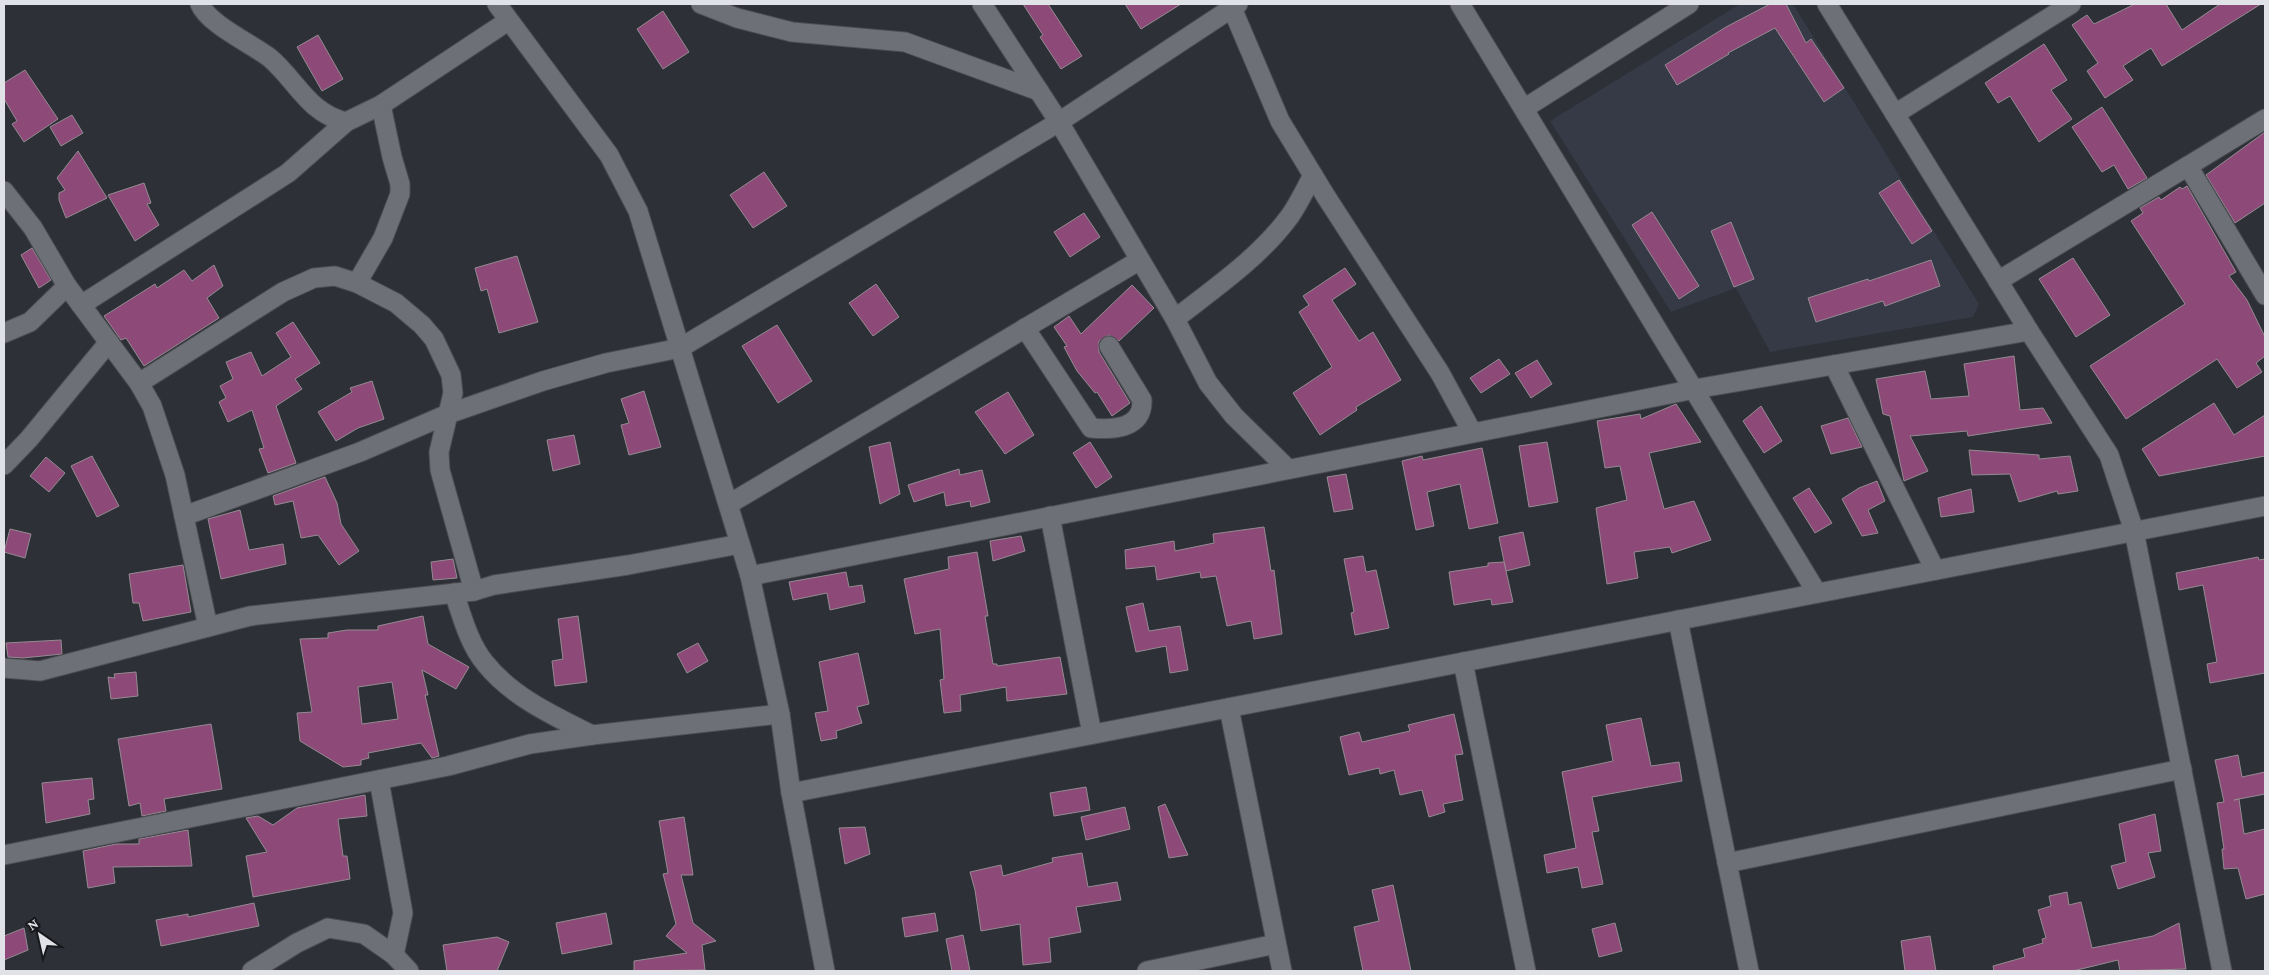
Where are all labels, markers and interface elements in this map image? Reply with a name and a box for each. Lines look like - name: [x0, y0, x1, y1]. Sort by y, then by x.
- north arrow: [15, 910, 65, 960]
- text: N: [24, 915, 42, 934]

